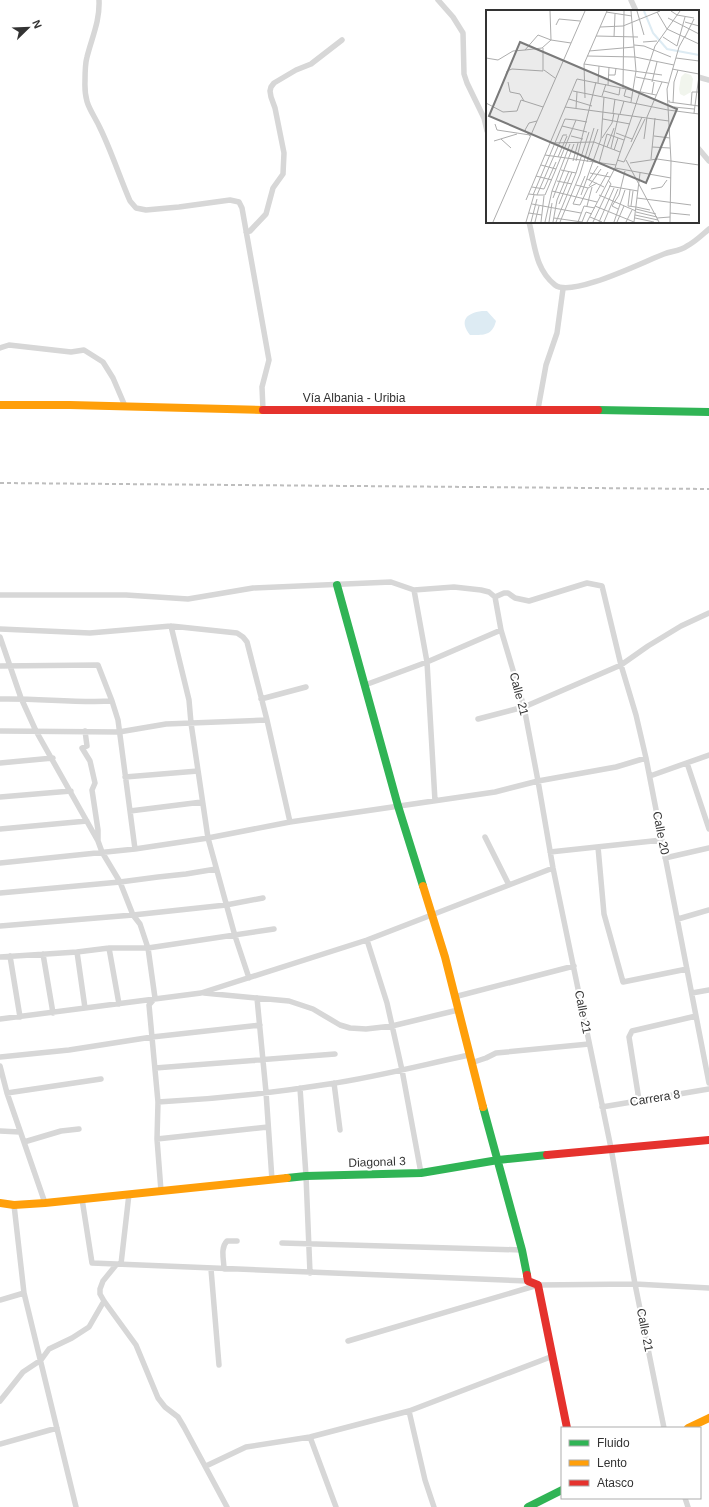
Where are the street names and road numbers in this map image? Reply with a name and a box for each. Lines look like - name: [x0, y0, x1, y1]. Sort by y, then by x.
- street label: Vía Albania - Uribia: [303, 391, 406, 405]
- street label: Calle 21: [507, 671, 532, 717]
- street label: Calle 20: [650, 810, 672, 856]
- street label: Calle 21: [572, 989, 594, 1035]
- street label: Carrera 8: [629, 1087, 681, 1109]
- street label: Diagonal 3: [348, 1154, 406, 1170]
- street label: Calle 21: [634, 1307, 656, 1353]

